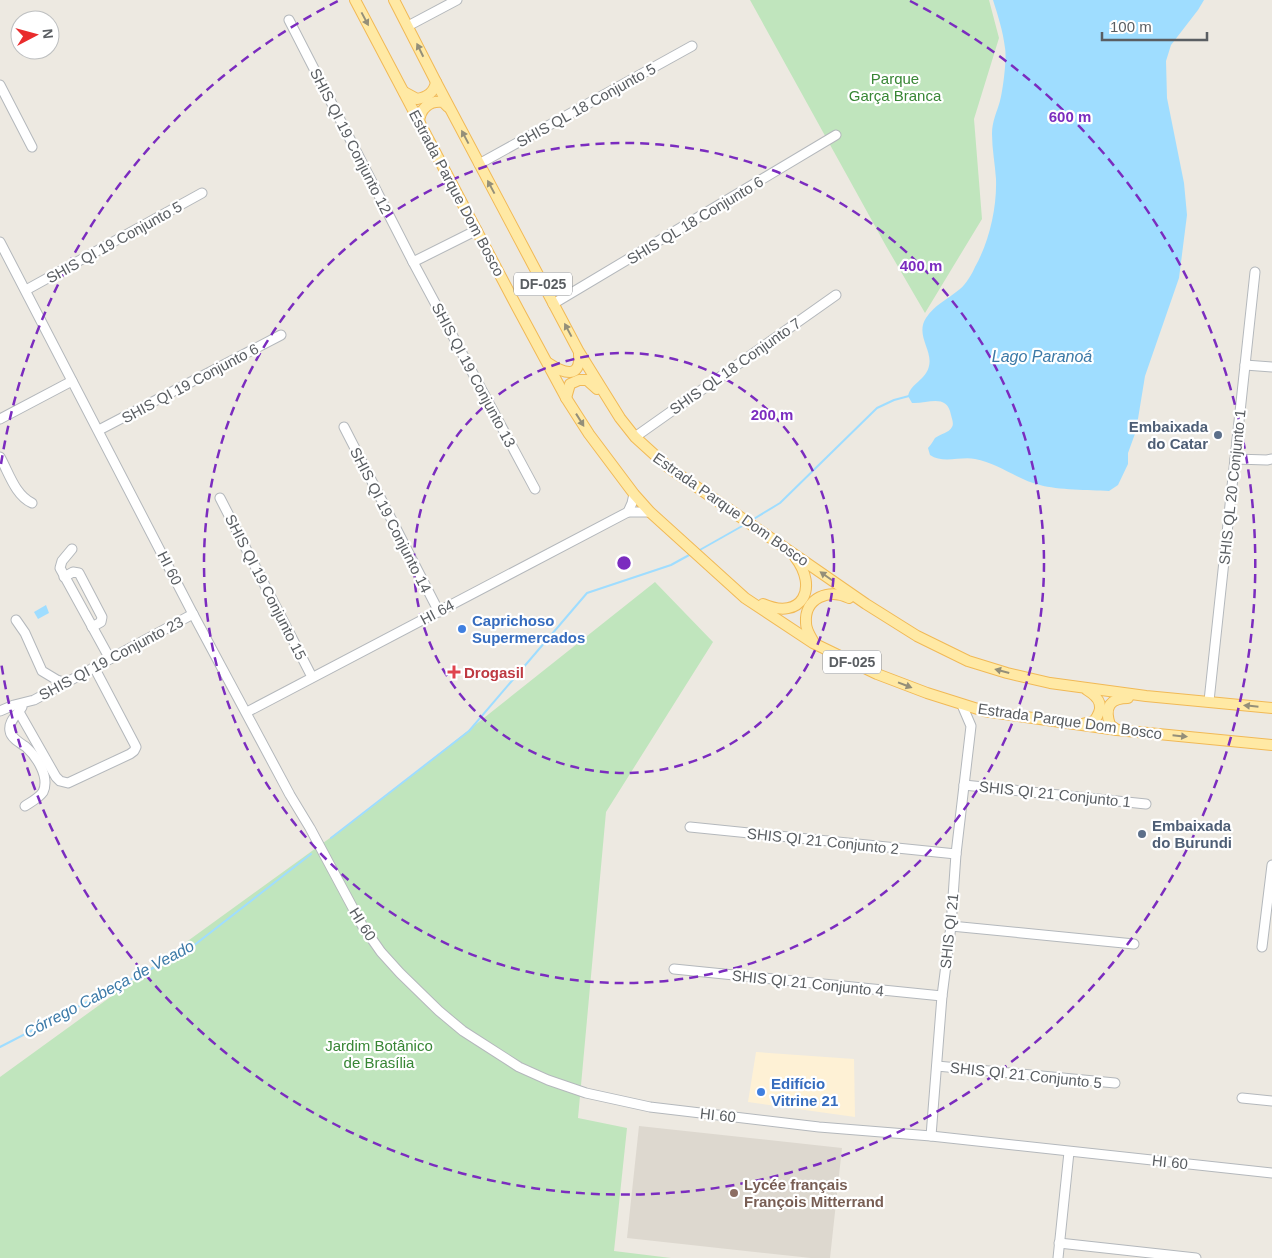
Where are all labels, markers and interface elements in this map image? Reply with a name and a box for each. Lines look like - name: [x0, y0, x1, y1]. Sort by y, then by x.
- north arrow: [10, 10, 60, 60]
- scale bar: [1102, 10, 1207, 42]
- one-way arrow: [361, 11, 369, 26]
- text: 100 m: [1110, 18, 1152, 35]
- text: N: [39, 28, 56, 40]
- one-way arrow: [416, 43, 424, 58]
- street label: SHIS QL 18 Conjunto 5: [514, 60, 658, 150]
- street label: SHIS QI 19 Conjunto 12: [307, 65, 395, 217]
- park label: Parque Garça Branca: [849, 70, 942, 104]
- street label: Estrada Parque Dom Bosco: [406, 107, 508, 279]
- text: 600 m: [1049, 108, 1091, 125]
- one-way arrow: [461, 130, 469, 144]
- street label: SHIS QL 18 Conjunto 6: [624, 172, 766, 268]
- one-way arrow: [487, 180, 495, 194]
- street label: SHIS QI 19 Conjunto 5: [43, 198, 185, 286]
- text: 400 m: [900, 257, 942, 274]
- road number: DF-025: [514, 272, 572, 296]
- street label: SHIS QI 19 Conjunto 13: [429, 300, 519, 450]
- street label: SHIS QL 18 Conjunto 7: [666, 314, 804, 418]
- one-way arrow: [563, 324, 572, 337]
- street label: SHIS QI 19 Conjunto 6: [119, 340, 261, 426]
- water label: Lago Paranoá: [992, 348, 1092, 365]
- text: 200 m: [751, 406, 793, 423]
- street label: SHIS QL 20 Conjunto 1: [1215, 408, 1249, 566]
- one-way arrow: [575, 413, 585, 427]
- place label: Embaixada do Catar: [1129, 418, 1209, 452]
- marker: Embaixada do Catar: [1212, 429, 1224, 441]
- street label: SHIS QI 19 Conjunto 14: [347, 444, 435, 596]
- street label: Estrada Parque Dom Bosco: [650, 449, 812, 569]
- street label: SHIS QI 19 Conjunto 15: [222, 511, 310, 663]
- street label: HI 60: [154, 548, 186, 588]
- centre of rings: [615, 554, 633, 572]
- one-way arrow: [819, 571, 833, 581]
- street label: HI 64: [417, 596, 457, 628]
- place label: Caprichoso Supermercados: [472, 612, 585, 646]
- street label: SHIS QI 19 Conjunto 23: [36, 613, 186, 703]
- marker: Caprichoso Supermercados: [456, 623, 468, 635]
- road number: DF-025: [823, 650, 881, 674]
- place label: Drogasil: [464, 664, 524, 681]
- marker: Drogasil: [448, 666, 460, 678]
- one-way arrow: [995, 667, 1010, 675]
- one-way arrow: [898, 681, 913, 689]
- street label: Estrada Parque Dom Bosco: [977, 700, 1163, 742]
- one-way arrow: [1243, 702, 1259, 710]
- one-way arrow: [1172, 732, 1188, 740]
- street label: SHIS QI 21 Conjunto 1: [978, 778, 1132, 810]
- place label: Embaixada do Burundi: [1152, 817, 1232, 851]
- street label: SHIS QI 21 Conjunto 2: [746, 825, 900, 857]
- marker: Embaixada do Burundi: [1136, 828, 1148, 840]
- street label: SHIS QI 21: [937, 892, 961, 970]
- street label: HI 60: [346, 904, 380, 944]
- water label: Córrego Cabeça de Veado: [21, 937, 197, 1041]
- street label: SHIS QI 21 Conjunto 4: [731, 967, 885, 999]
- park label: Jardim Botânico de Brasília: [325, 1037, 433, 1071]
- street label: SHIS QI 21 Conjunto 5: [949, 1059, 1103, 1091]
- place label: Edifício Vitrine 21: [771, 1075, 838, 1109]
- marker: Edifício Vitrine 21: [755, 1086, 767, 1098]
- street label: HI 60: [699, 1105, 737, 1125]
- street label: HI 60: [1151, 1152, 1189, 1172]
- place label: Lycée français François Mitterrand: [744, 1176, 884, 1210]
- marker: Lycée français François Mitterrand: [728, 1187, 740, 1199]

